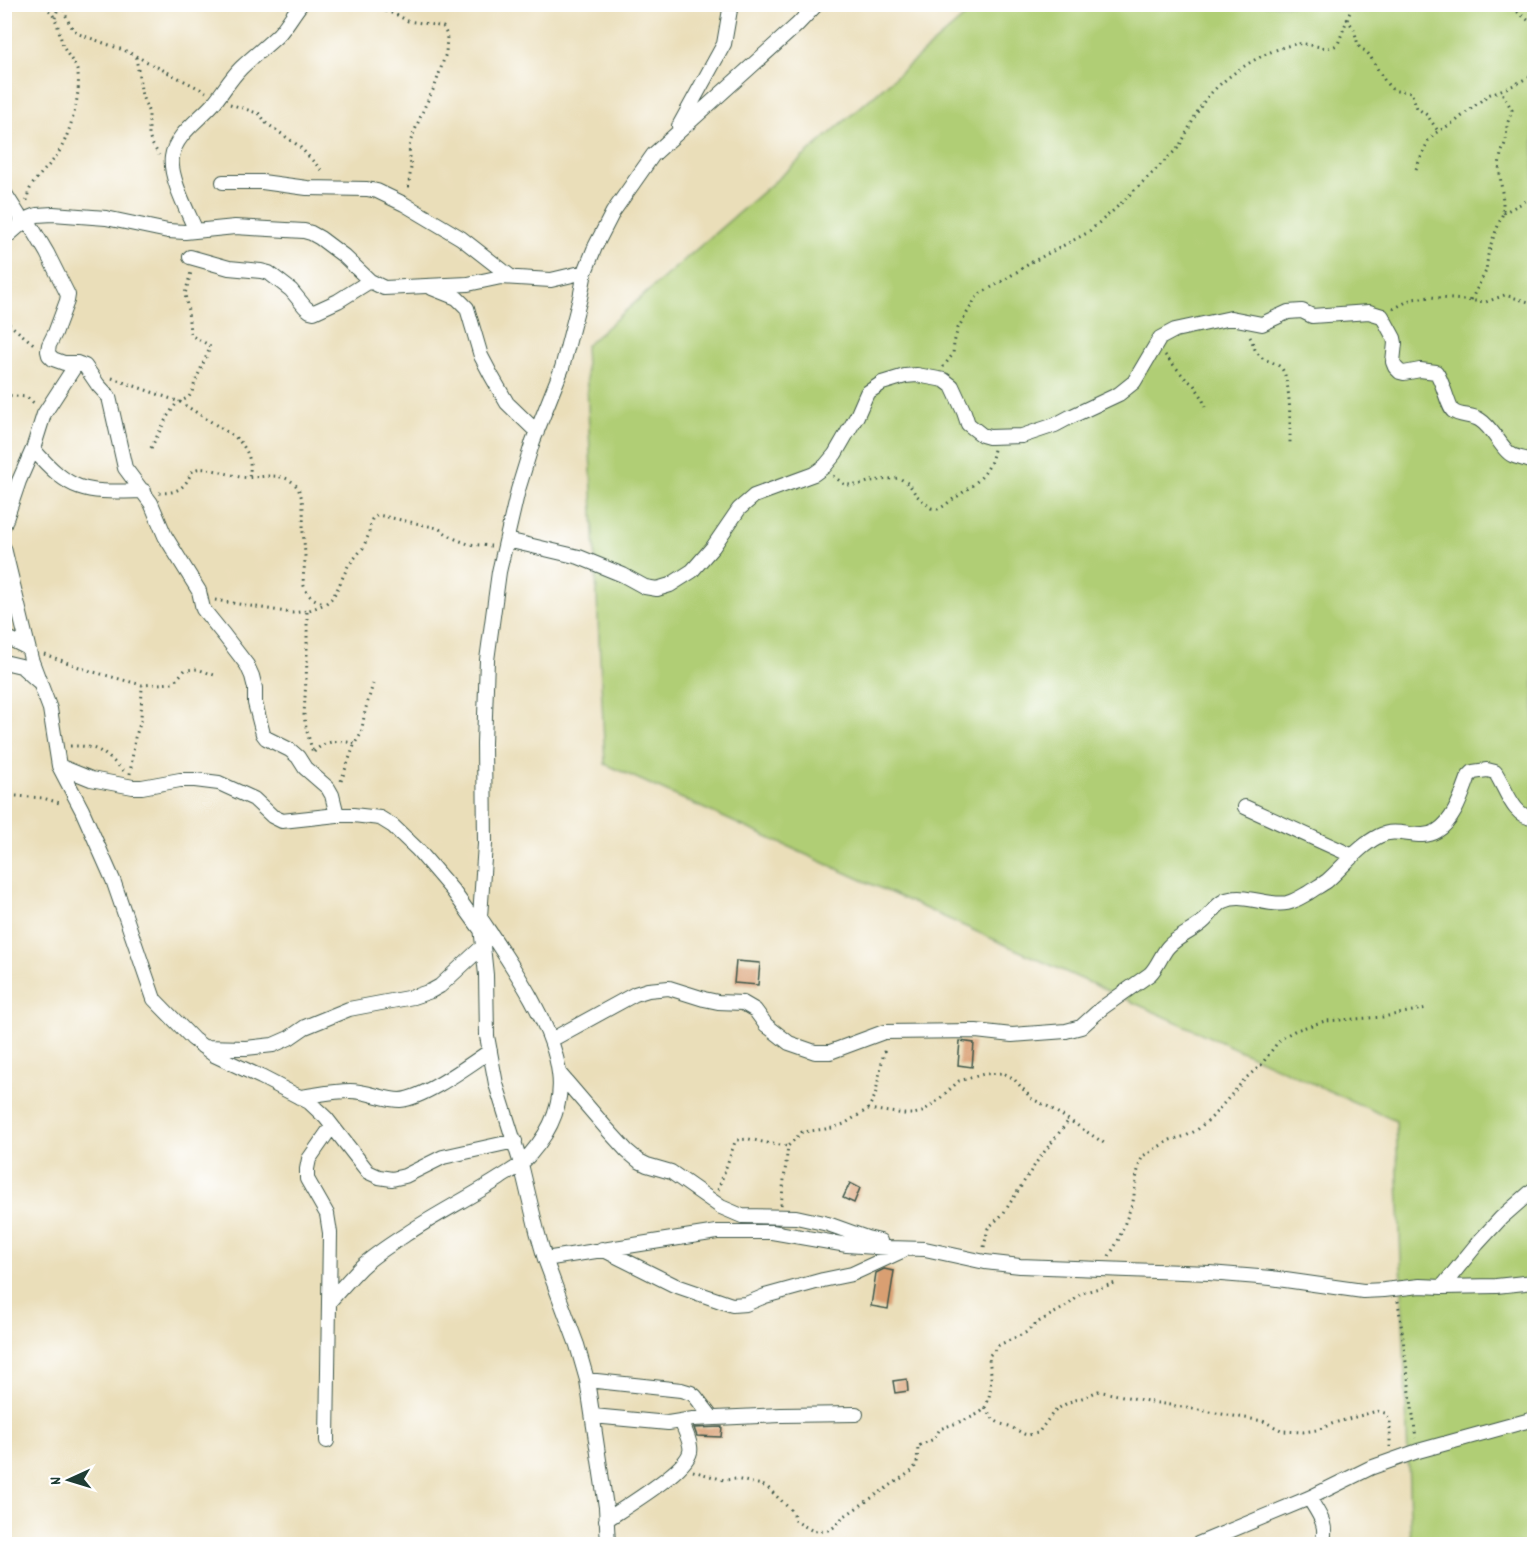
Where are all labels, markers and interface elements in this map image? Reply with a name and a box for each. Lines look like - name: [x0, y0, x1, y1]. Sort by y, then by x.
- north arrow: [39, 1450, 99, 1510]
- text: N: [45, 1476, 68, 1486]

